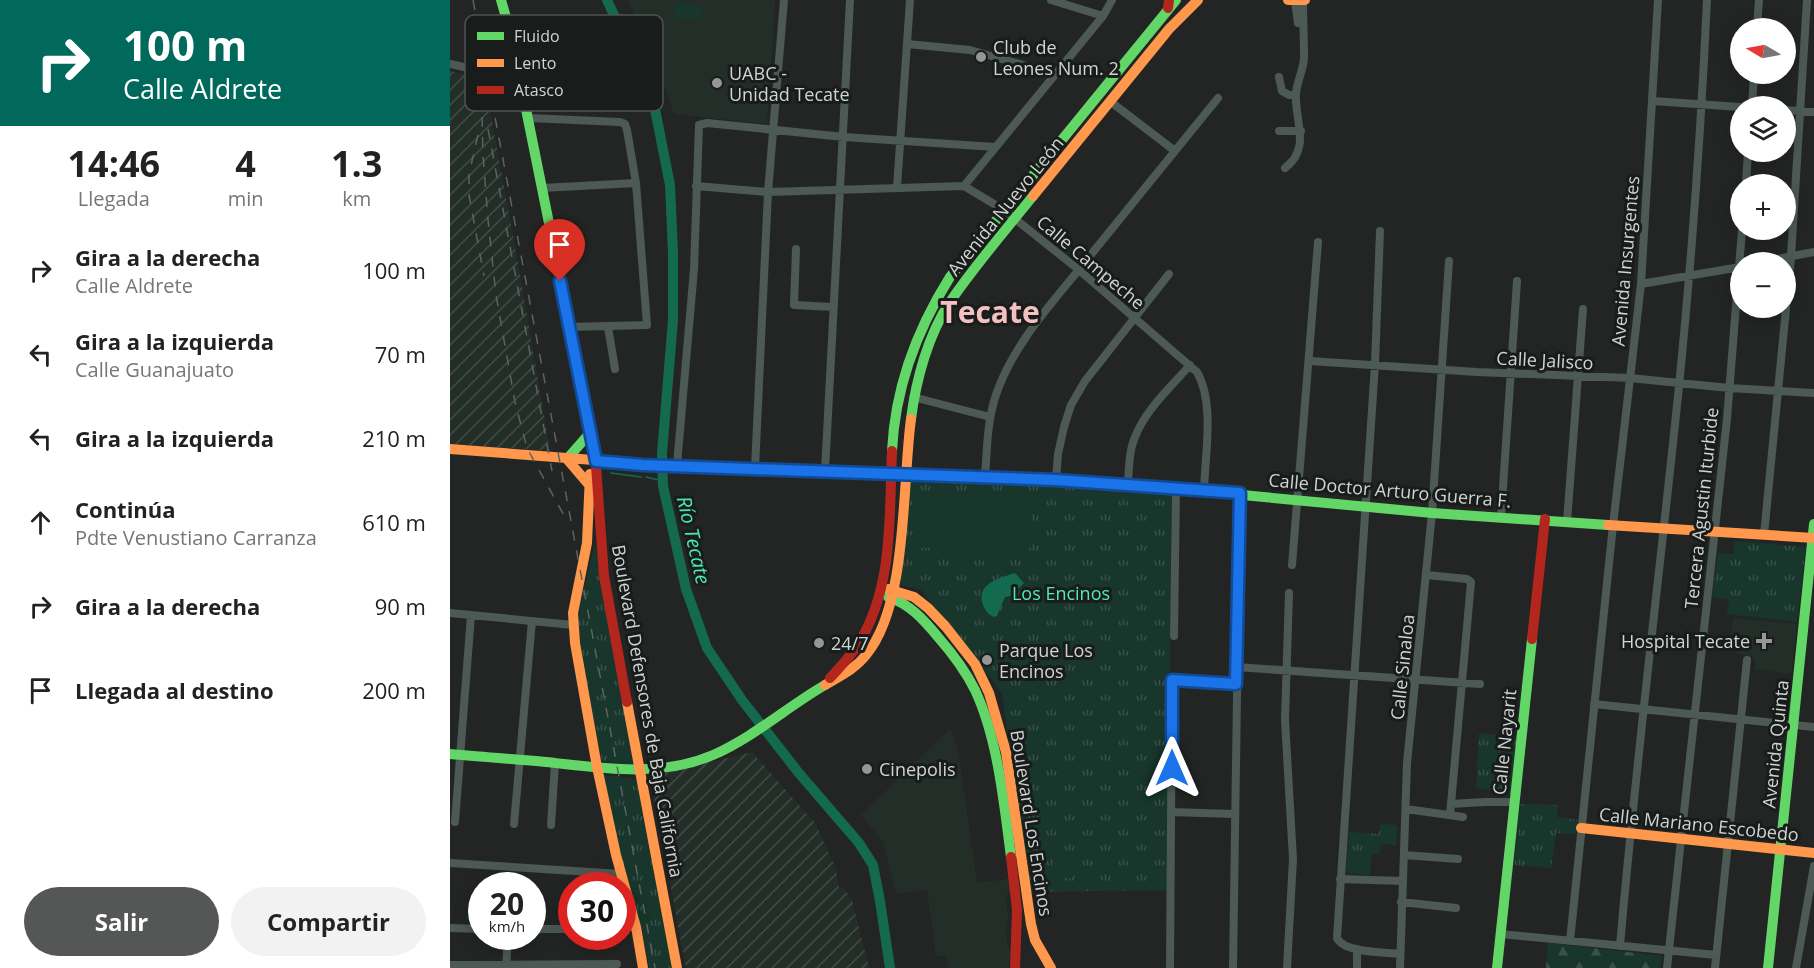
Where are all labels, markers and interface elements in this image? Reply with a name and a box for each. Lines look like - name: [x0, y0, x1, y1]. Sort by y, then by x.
- legend: [465, 15, 663, 111]
- text: 100 m: [123, 16, 247, 73]
- north arrow: [1730, 18, 1796, 84]
- map controls: [1730, 18, 1796, 318]
- icon: right: [24, 24, 102, 102]
- text: Fluido: [514, 25, 560, 47]
- place label: Club de Leones Num. 2: [993, 35, 1119, 80]
- marker: Club de Leones Num. 2: [974, 50, 988, 64]
- text: Lento: [514, 52, 556, 74]
- place label: UABC - Unidad Tecate: [729, 61, 850, 106]
- text: Calle Aldrete: [123, 70, 282, 107]
- marker: UABC - Unidad Tecate: [710, 76, 724, 90]
- text: Atasco: [514, 79, 564, 101]
- button: layers: [1730, 96, 1796, 162]
- street label: Avenida Nuevo León: [941, 131, 1069, 281]
- text: 14:46: [68, 139, 160, 188]
- text: 4: [235, 139, 256, 188]
- text: 1.3: [331, 139, 382, 188]
- button: +: [1730, 174, 1796, 240]
- street label: Avenida Insurgentes: [1606, 175, 1644, 347]
- text: Llegada: [78, 185, 150, 212]
- text: min: [228, 185, 263, 212]
- text: km: [342, 185, 371, 212]
- street label: Calle Campeche: [1032, 210, 1150, 314]
- pin: [534, 219, 585, 281]
- icon: arrive: [543, 228, 576, 261]
- text: Gira a la derecha: [75, 242, 260, 272]
- button: −: [1730, 252, 1796, 318]
- icon: right: [24, 254, 57, 287]
- text: 100 m: [362, 255, 426, 285]
- text: Calle Aldrete: [75, 272, 193, 299]
- district label: Tecate: [940, 291, 1040, 332]
- text: Gira a la izquierda: [75, 326, 274, 356]
- icon: left: [24, 338, 57, 371]
- text: 70 m: [375, 339, 426, 369]
- street label: Calle Jalisco: [1496, 345, 1594, 375]
- text: Calle Guanajuato: [75, 356, 234, 383]
- street label: Tercera Agustin Iturbide: [1679, 406, 1723, 610]
- icon: left: [24, 422, 57, 455]
- text: Gira a la izquierda: [75, 423, 274, 453]
- text: 210 m: [362, 423, 426, 453]
- street label: Calle Doctor Arturo Guerra F.: [1268, 467, 1512, 513]
- water label: Río Tecate: [671, 493, 717, 587]
- text: Continúa: [75, 494, 176, 524]
- icon: ahead: [24, 506, 57, 539]
- text: 610 m: [362, 507, 426, 537]
- text: Pdte Venustiano Carranza: [75, 524, 317, 551]
- street label: Boulevard Defensores de Baja California: [607, 543, 689, 879]
- park label: Los Encinos: [1012, 581, 1110, 605]
- icon: right: [24, 590, 57, 623]
- text: Gira a la derecha: [75, 591, 260, 621]
- text: 90 m: [375, 591, 426, 621]
- street label: Calle Sinaloa: [1385, 613, 1419, 721]
- place label: Hospital Tecate: [1621, 629, 1750, 653]
- place label: 24/7: [831, 631, 868, 655]
- marker: Hospital Tecate: [1755, 632, 1773, 650]
- marker: 24/7: [812, 636, 826, 650]
- place label: Parque Los Encinos: [999, 638, 1093, 683]
- marker: Parque Los Encinos: [980, 653, 994, 667]
- icon: arrive: [24, 674, 57, 707]
- text: Llegada al destino: [75, 675, 274, 705]
- text: 200 m: [362, 675, 426, 705]
- street label: Avenida Quinta: [1756, 679, 1794, 809]
- street label: Calle Nayarit: [1487, 688, 1521, 796]
- street label: Boulevard Los Encinos: [1005, 728, 1059, 918]
- position arrow: [1140, 736, 1204, 800]
- place label: Cinepolis: [879, 757, 956, 781]
- marker: Cinepolis: [860, 762, 874, 776]
- street label: Calle Mariano Escobedo: [1598, 802, 1800, 846]
- speed limit sign: 30: [558, 872, 636, 950]
- text: 20: [490, 883, 524, 924]
- button: Salir: [24, 887, 219, 956]
- button: Compartir: [231, 887, 426, 956]
- text: km/h: [489, 916, 525, 936]

